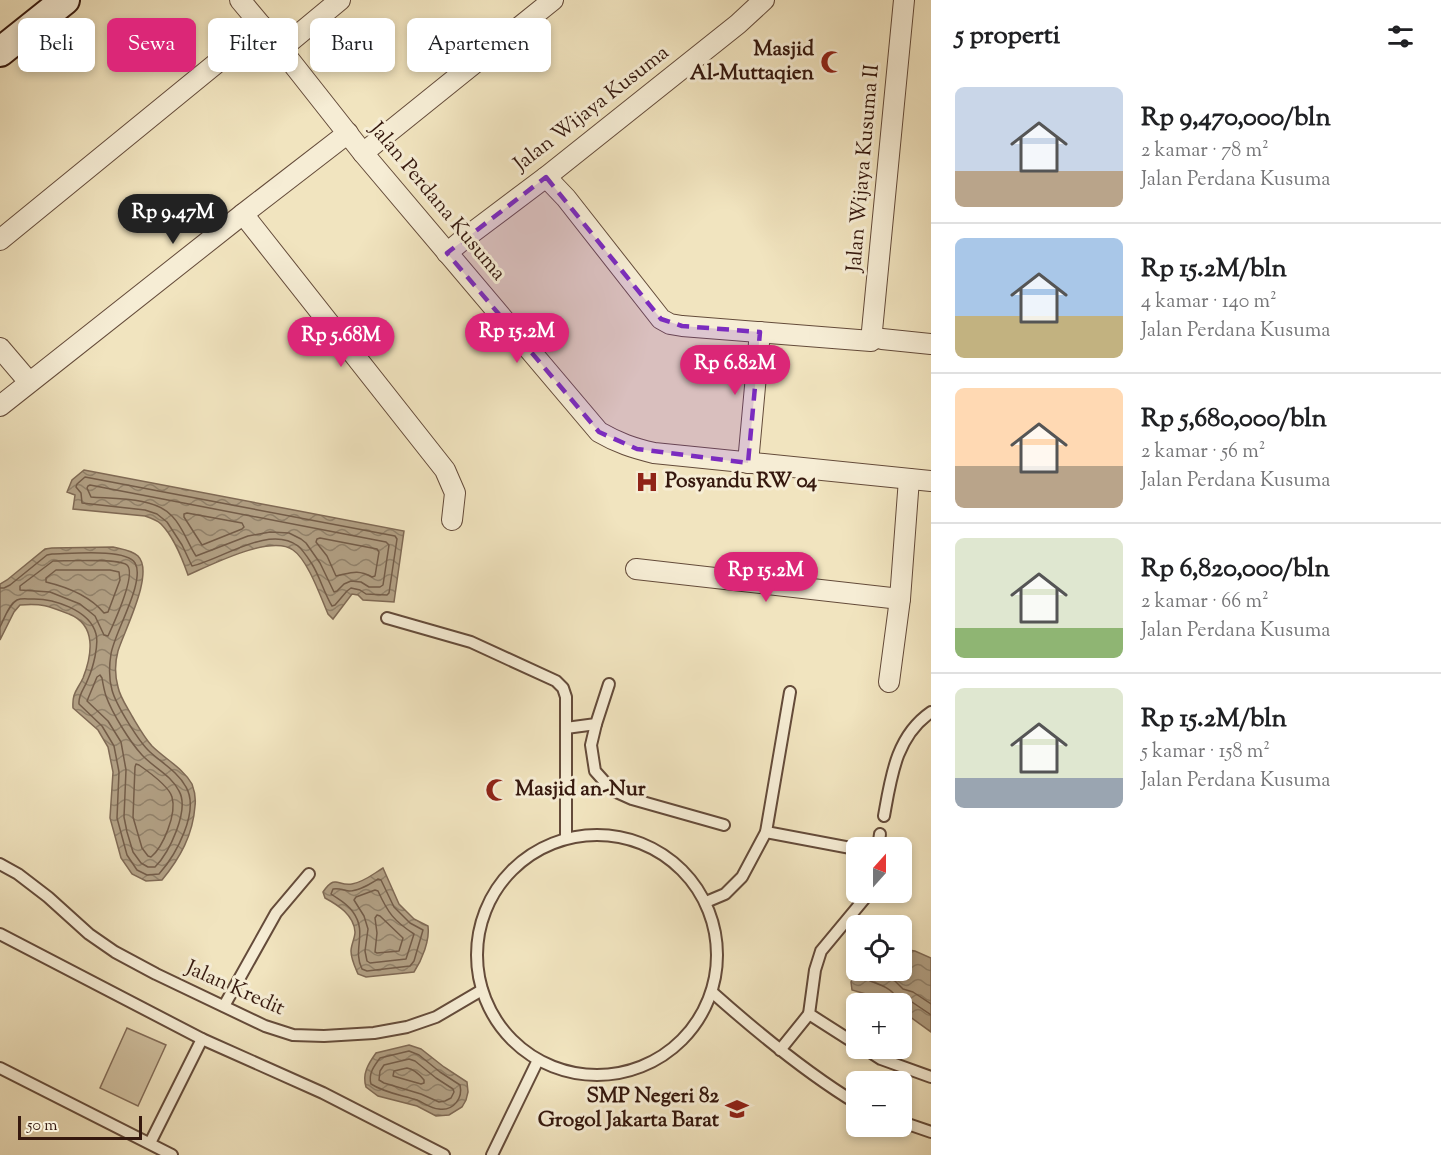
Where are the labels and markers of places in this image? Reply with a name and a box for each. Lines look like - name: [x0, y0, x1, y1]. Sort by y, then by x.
- place label: Masjid Al-Muttaqien: [690, 35, 815, 89]
- mosque icon: Masjid Al-Muttaqien: [819, 49, 845, 75]
- pin: Rp 9.47M: [111, 194, 235, 245]
- pin: Rp 15.2M: [455, 313, 579, 364]
- pin: Rp 5.68M: [279, 317, 403, 368]
- pin: Rp 6.82M: [673, 345, 797, 396]
- place label: Posyandu RW 04: [665, 467, 818, 497]
- hospital icon: Posyandu RW 04: [634, 469, 660, 495]
- pin: Rp 15.2M: [704, 552, 828, 603]
- place label: Masjid an-Nur: [515, 775, 646, 805]
- mosque icon: Masjid an-Nur: [484, 777, 510, 803]
- place label: SMP Negeri 82 Grogol Jakarta Barat: [538, 1082, 720, 1136]
- school or university icon: SMP Negeri 82 Grogol Jakarta Barat: [724, 1096, 750, 1122]

